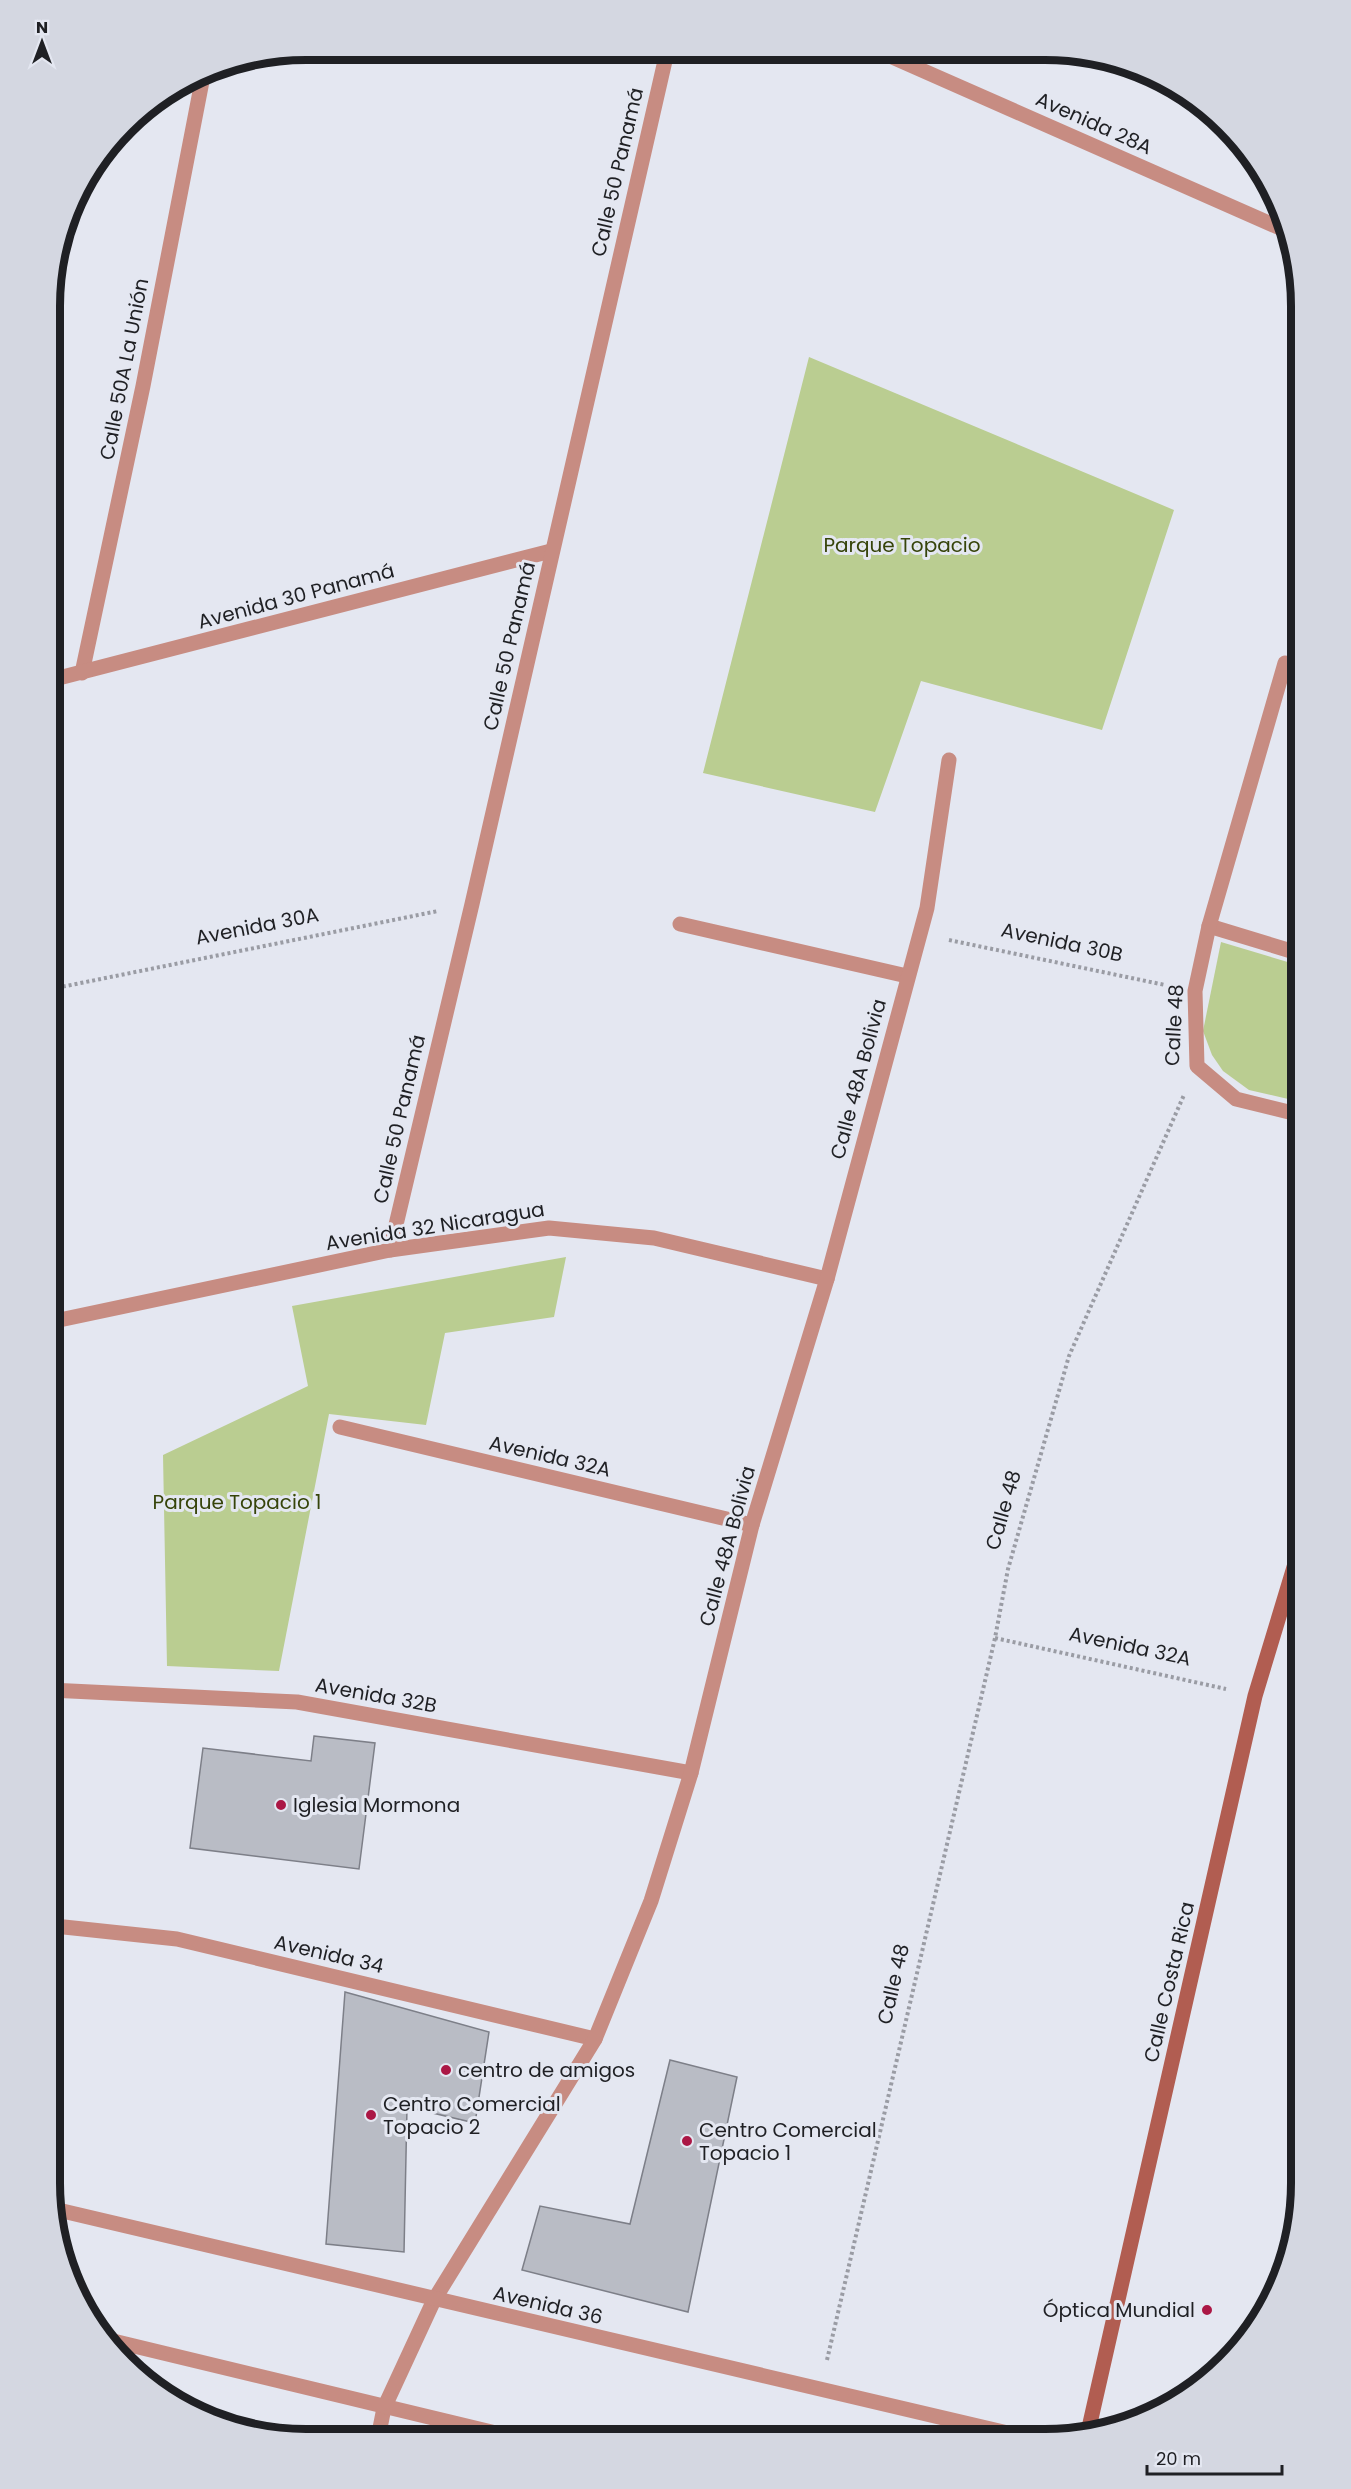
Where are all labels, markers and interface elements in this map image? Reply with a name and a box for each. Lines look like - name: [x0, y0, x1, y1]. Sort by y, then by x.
- north arrow: [12, 12, 72, 72]
- text: N: [36, 16, 48, 39]
- street label: Calle 50 Panamá: [584, 85, 650, 259]
- street label: Avenida 28A: [1031, 85, 1157, 161]
- street label: Calle 50A La Unión: [93, 276, 155, 462]
- park label: Parque Topacio: [823, 531, 981, 559]
- street label: Avenida 30 Panamá: [195, 556, 397, 636]
- street label: Calle 50 Panamá: [476, 559, 542, 733]
- street label: Avenida 30A: [193, 900, 321, 952]
- street label: Avenida 30B: [999, 915, 1125, 969]
- street label: Calle 48: [1158, 983, 1190, 1067]
- street label: Calle 48A Bolivia: [823, 996, 893, 1162]
- street label: Calle 50 Panamá: [366, 1032, 432, 1206]
- street label: Avenida 32 Nicaragua: [324, 1195, 546, 1257]
- street label: Avenida 32A: [486, 1428, 614, 1484]
- street label: Calle 48A Bolivia: [692, 1463, 762, 1629]
- street label: Calle 48: [978, 1467, 1028, 1553]
- park label: Parque Topacio 1: [153, 1488, 321, 1516]
- street label: Avenida 32A: [1066, 1619, 1194, 1673]
- street label: Avenida 32B: [313, 1671, 439, 1719]
- place label: Iglesia Mormona: [293, 1791, 460, 1819]
- marker: Iglesia Mormona: [274, 1798, 288, 1812]
- street label: Calle Costa Rica: [1137, 1899, 1201, 2065]
- street label: Avenida 34: [271, 1928, 387, 1980]
- street label: Calle 48: [870, 1941, 916, 2027]
- place label: centro de amigos: [458, 2056, 635, 2084]
- marker: centro de amigos: [439, 2063, 453, 2077]
- place label: Centro Comercial Topacio 2: [383, 2090, 561, 2141]
- marker: Centro Comercial Topacio 2: [364, 2108, 378, 2122]
- place label: Centro Comercial Topacio 1: [699, 2116, 877, 2167]
- marker: Centro Comercial Topacio 1: [680, 2134, 694, 2148]
- street label: Avenida 36: [490, 2279, 606, 2331]
- place label: Óptica Mundial: [1043, 2296, 1195, 2324]
- marker: Óptica Mundial: [1200, 2303, 1214, 2317]
- scale bar: [1147, 2438, 1282, 2476]
- text: 20 m: [1156, 2446, 1201, 2471]

